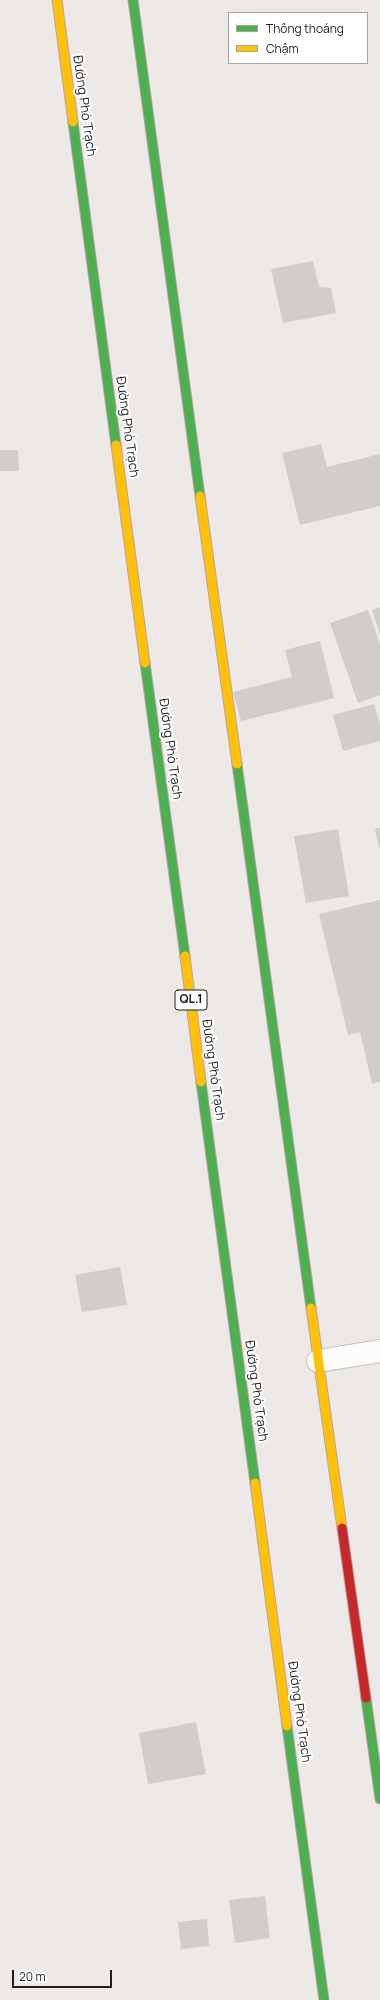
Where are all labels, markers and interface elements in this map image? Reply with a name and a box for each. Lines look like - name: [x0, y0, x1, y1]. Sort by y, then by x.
- legend: [228, 12, 368, 64]
- text: Thông thoáng: [266, 20, 344, 37]
- text: Chậm: [266, 40, 299, 57]
- street label: Đường Phò Trạch: [69, 54, 99, 158]
- street label: Đường Phò Trạch: [112, 375, 142, 479]
- street label: Đường Phò Trạch: [155, 697, 185, 801]
- road number: QL.1: [175, 990, 207, 1010]
- street label: Đường Phò Trạch: [198, 1018, 228, 1122]
- street label: Đường Phò Trạch: [241, 1339, 271, 1443]
- street label: Đường Phò Trạch: [284, 1660, 314, 1764]
- scale bar: [14, 1962, 114, 1988]
- text: 20 m: [19, 1968, 46, 1985]

